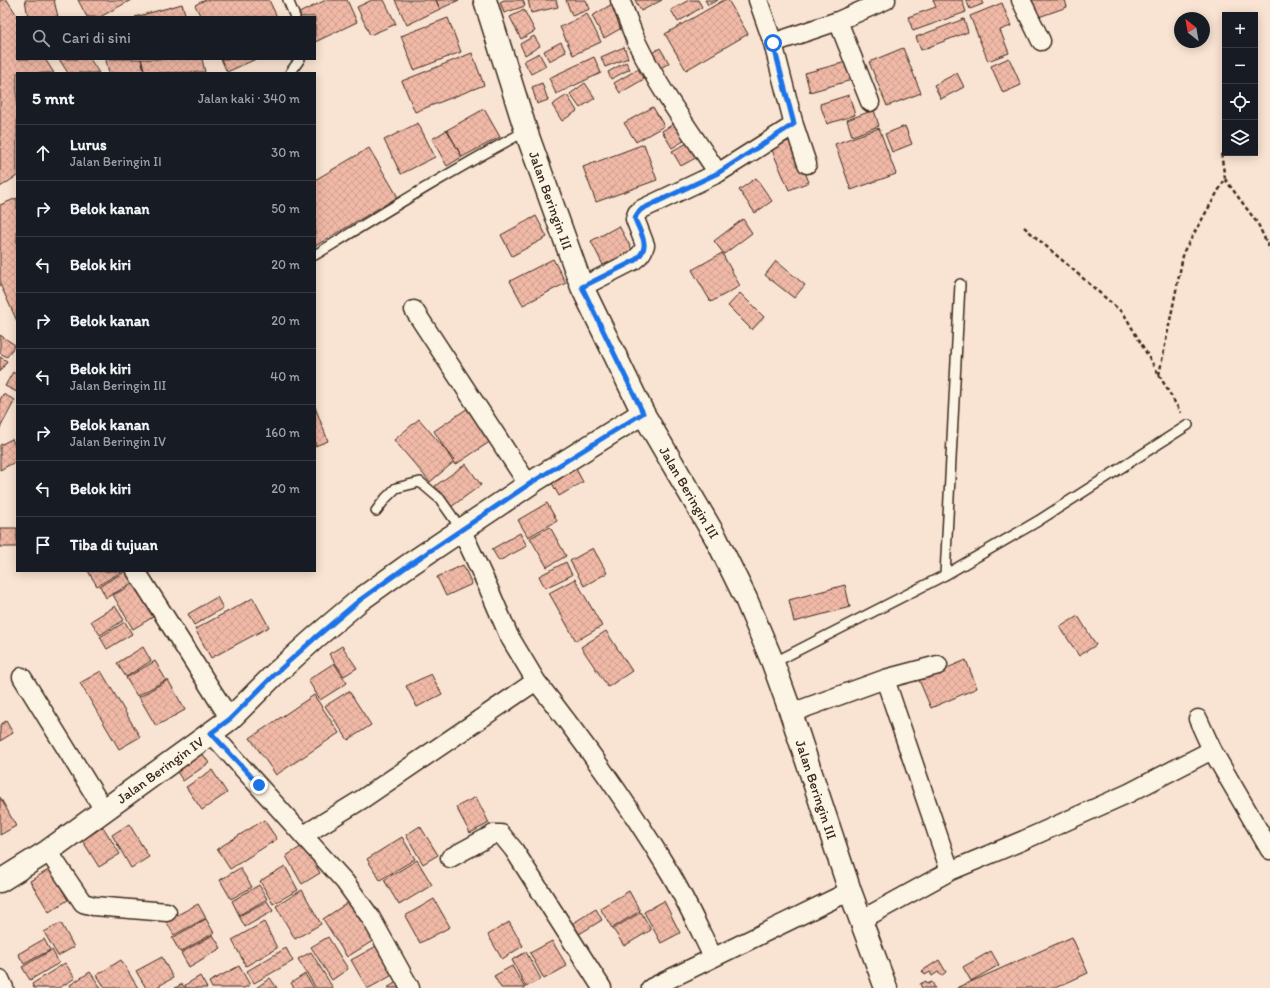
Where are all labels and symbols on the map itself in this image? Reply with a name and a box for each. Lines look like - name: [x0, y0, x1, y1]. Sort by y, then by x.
- north arrow: [1174, 12, 1210, 48]
- route start: [764, 34, 782, 52]
- street label: Jalan Beringin III: [525, 149, 576, 252]
- street label: Jalan Beringin III: [655, 444, 723, 542]
- street label: Jalan Beringin IV: [114, 733, 208, 807]
- street label: Jalan Beringin III: [791, 738, 840, 842]
- route end: [250, 776, 268, 794]

